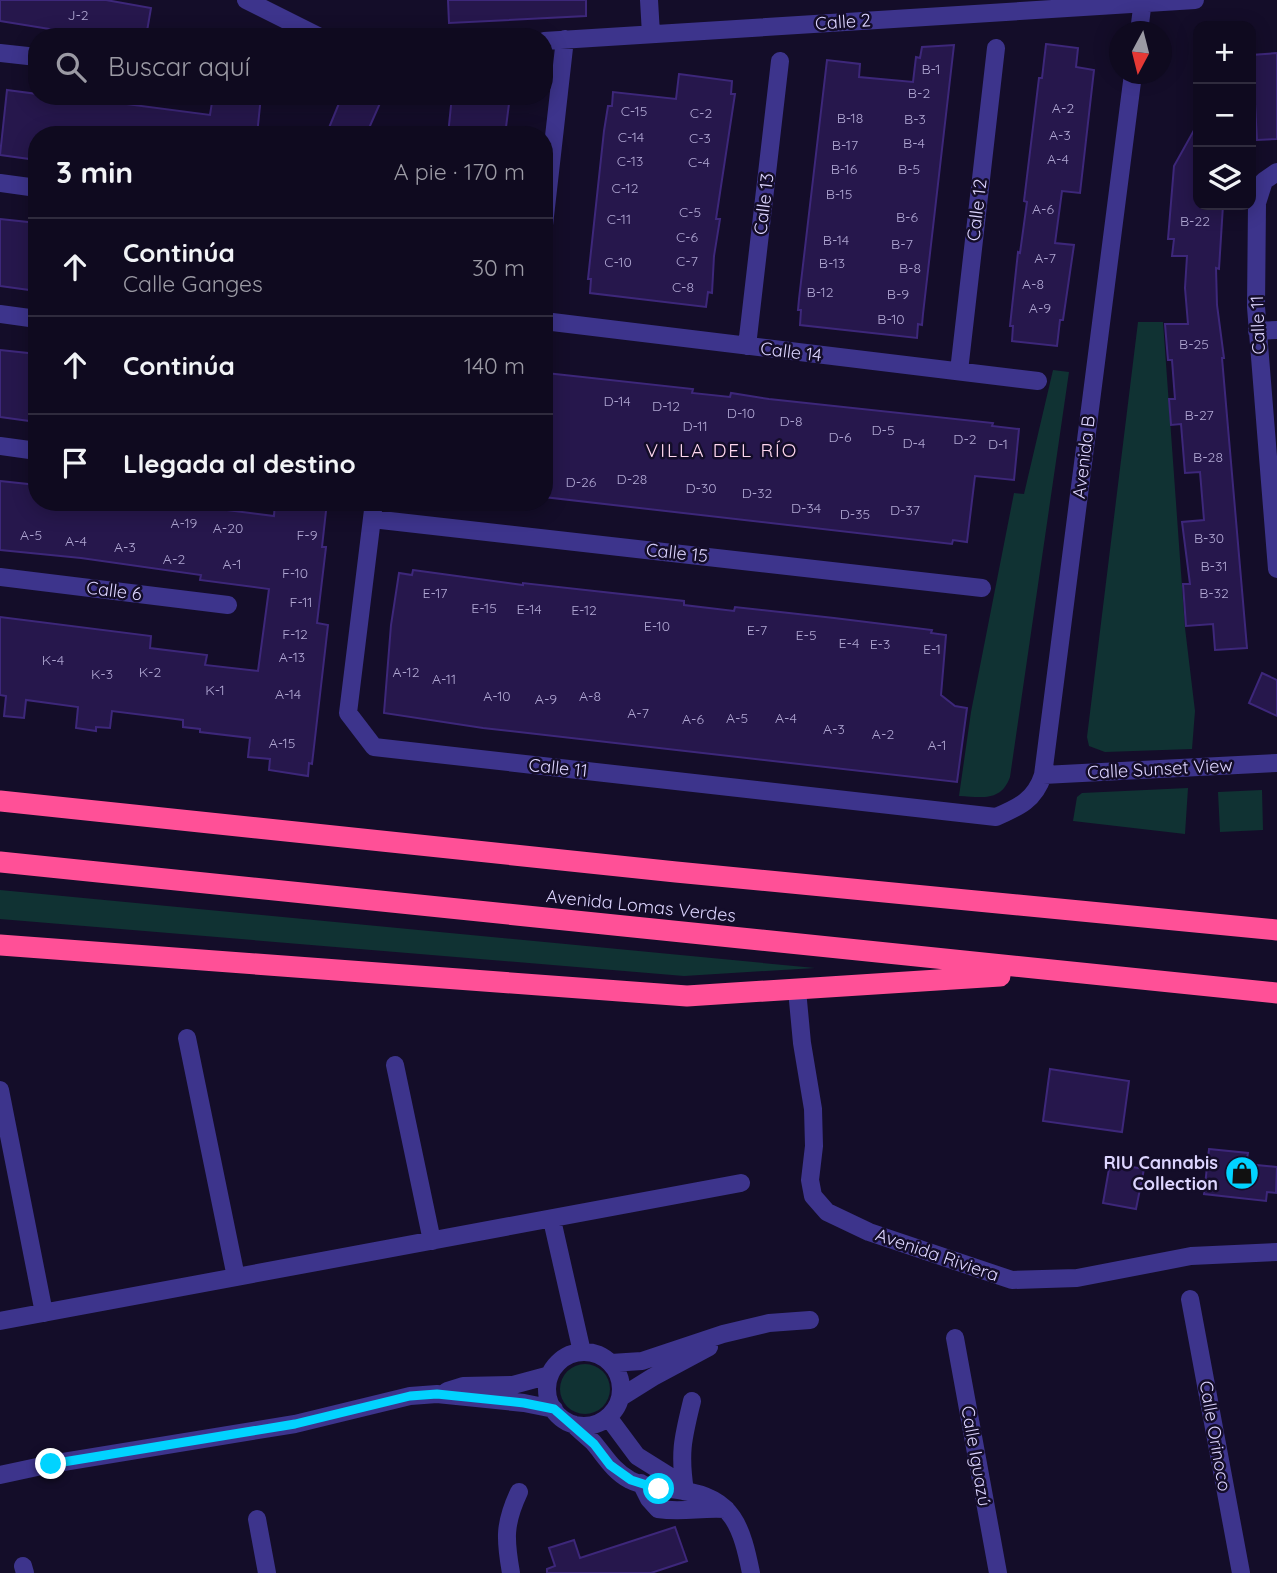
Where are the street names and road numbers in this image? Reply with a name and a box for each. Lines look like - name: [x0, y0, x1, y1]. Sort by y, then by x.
- street label: Calle 2: [814, 8, 872, 35]
- street label: Calle 13: [748, 172, 779, 236]
- street label: Calle 12: [961, 178, 992, 242]
- street label: Calle 11: [1245, 295, 1270, 355]
- street label: Calle 14: [759, 336, 823, 367]
- street label: Avenida B: [1067, 414, 1100, 500]
- street label: Calle 15: [645, 538, 709, 567]
- street label: Calle 6: [85, 576, 143, 605]
- street label: Calle 11: [527, 753, 589, 782]
- street label: Calle Sunset View: [1087, 753, 1233, 784]
- street label: Avenida Lomas Verdes: [545, 884, 737, 927]
- street label: Avenida Riviera: [873, 1223, 1002, 1286]
- street label: Calle Orinoco: [1194, 1379, 1237, 1493]
- street label: Calle Iguazú: [956, 1404, 997, 1508]

